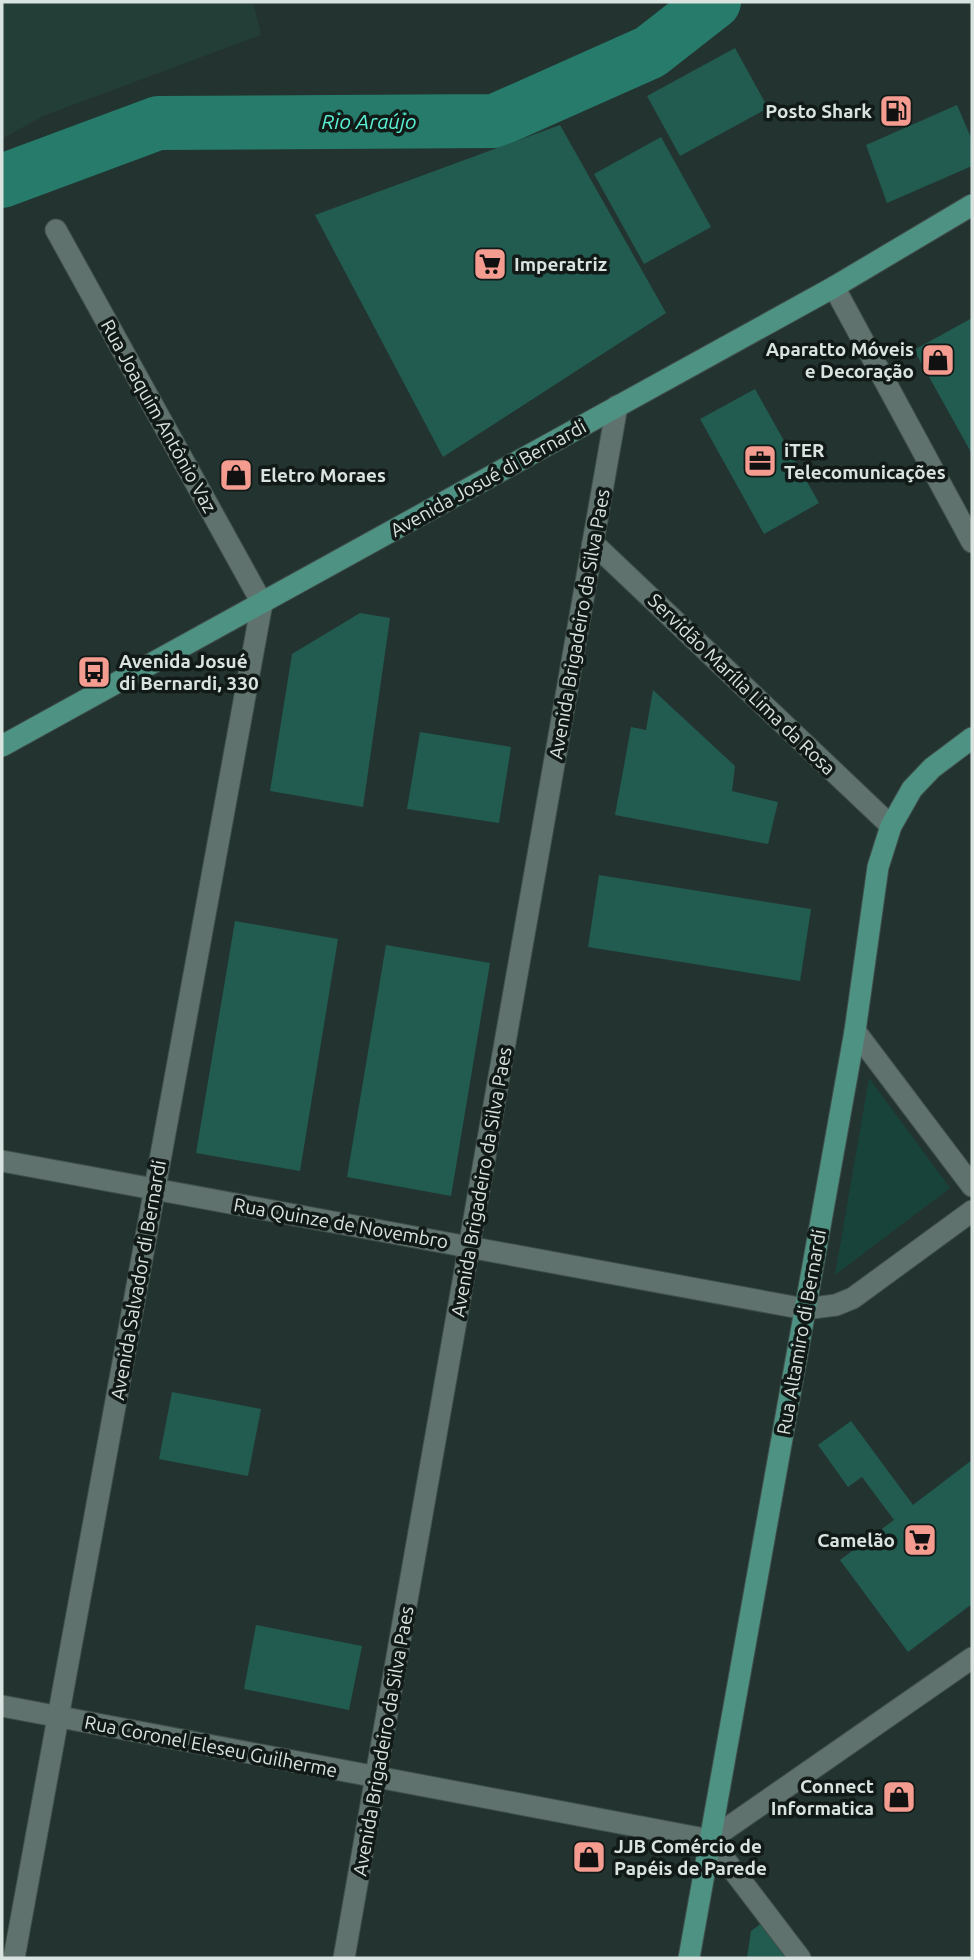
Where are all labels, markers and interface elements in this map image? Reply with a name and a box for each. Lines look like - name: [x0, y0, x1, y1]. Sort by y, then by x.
- fuel station icon: Posto Shark: [877, 92, 915, 130]
- place label: Posto Shark: [765, 100, 872, 122]
- water label: Rio Araújo: [322, 109, 416, 133]
- supermarket icon: Imperatriz: [471, 245, 509, 283]
- place label: Imperatriz: [514, 253, 607, 275]
- street label: Rua Joaquim Antônio Vaz: [97, 316, 221, 517]
- place label: Aparatto Móveis e Decoração: [766, 338, 914, 382]
- shop icon: Aparatto Móveis e Decoração: [919, 341, 957, 379]
- street label: Avenida Josué di Bernardi: [386, 415, 590, 541]
- place label: iTER Telecomunicações: [784, 439, 946, 483]
- office icon: iTER Telecomunicações: [741, 442, 779, 480]
- shop icon: Eletro Moraes: [217, 456, 255, 494]
- place label: Eletro Moraes: [260, 464, 386, 486]
- street label: Avenida Brigadeiro da Silva Paes: [544, 487, 614, 761]
- street label: Servidão Marília Lima da Rosa: [644, 589, 840, 779]
- place label: Avenida Josué di Bernardi, 330: [119, 650, 259, 694]
- bus stop icon: Avenida Josué di Bernardi, 330: [75, 653, 113, 691]
- street label: Avenida Brigadeiro da Silva Paes: [446, 1045, 516, 1319]
- street label: Avenida Salvador di Bernardi: [106, 1158, 170, 1402]
- street label: Rua Quinze de Novembro: [232, 1193, 450, 1253]
- street label: Rua Altamiro di Bernardi: [772, 1227, 830, 1437]
- supermarket icon: Camelão: [901, 1521, 939, 1559]
- place label: Camelão: [817, 1529, 895, 1551]
- street label: Avenida Brigadeiro da Silva Paes: [348, 1604, 418, 1878]
- street label: Rua Coronel Eleseu Guilherme: [83, 1711, 339, 1781]
- place label: Connect Informatica: [771, 1775, 874, 1819]
- shop icon: Connect Informatica: [880, 1778, 918, 1816]
- place label: JJB Comércio de Papéis de Parede: [614, 1835, 767, 1879]
- shop icon: JJB Comércio de Papéis de Parede: [570, 1838, 608, 1876]

